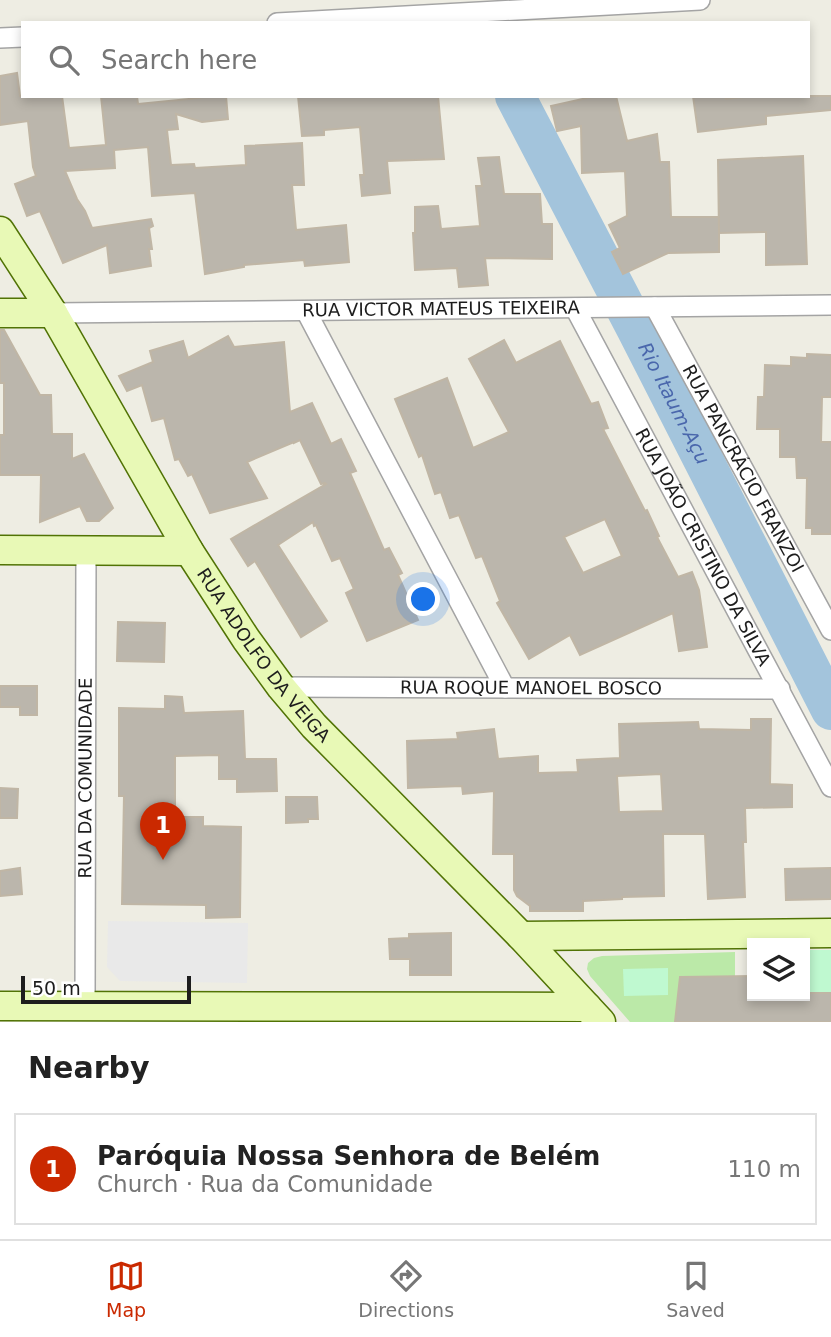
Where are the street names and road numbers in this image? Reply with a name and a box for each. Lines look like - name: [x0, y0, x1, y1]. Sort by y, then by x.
- street label: RUA VICTOR MATEUS TEIXEIRA: [302, 297, 580, 320]
- street label: RUA PANCRÁCIO FRANZOI: [678, 361, 808, 576]
- street label: RUA JOÃO CRISTINO DA SILVA: [631, 424, 776, 670]
- street label: RUA ADOLFO DA VEIGA: [193, 564, 335, 747]
- street label: RUA ROQUE MANOEL BOSCO: [400, 676, 662, 699]
- street label: RUA DA COMUNIDADE: [74, 678, 96, 878]

